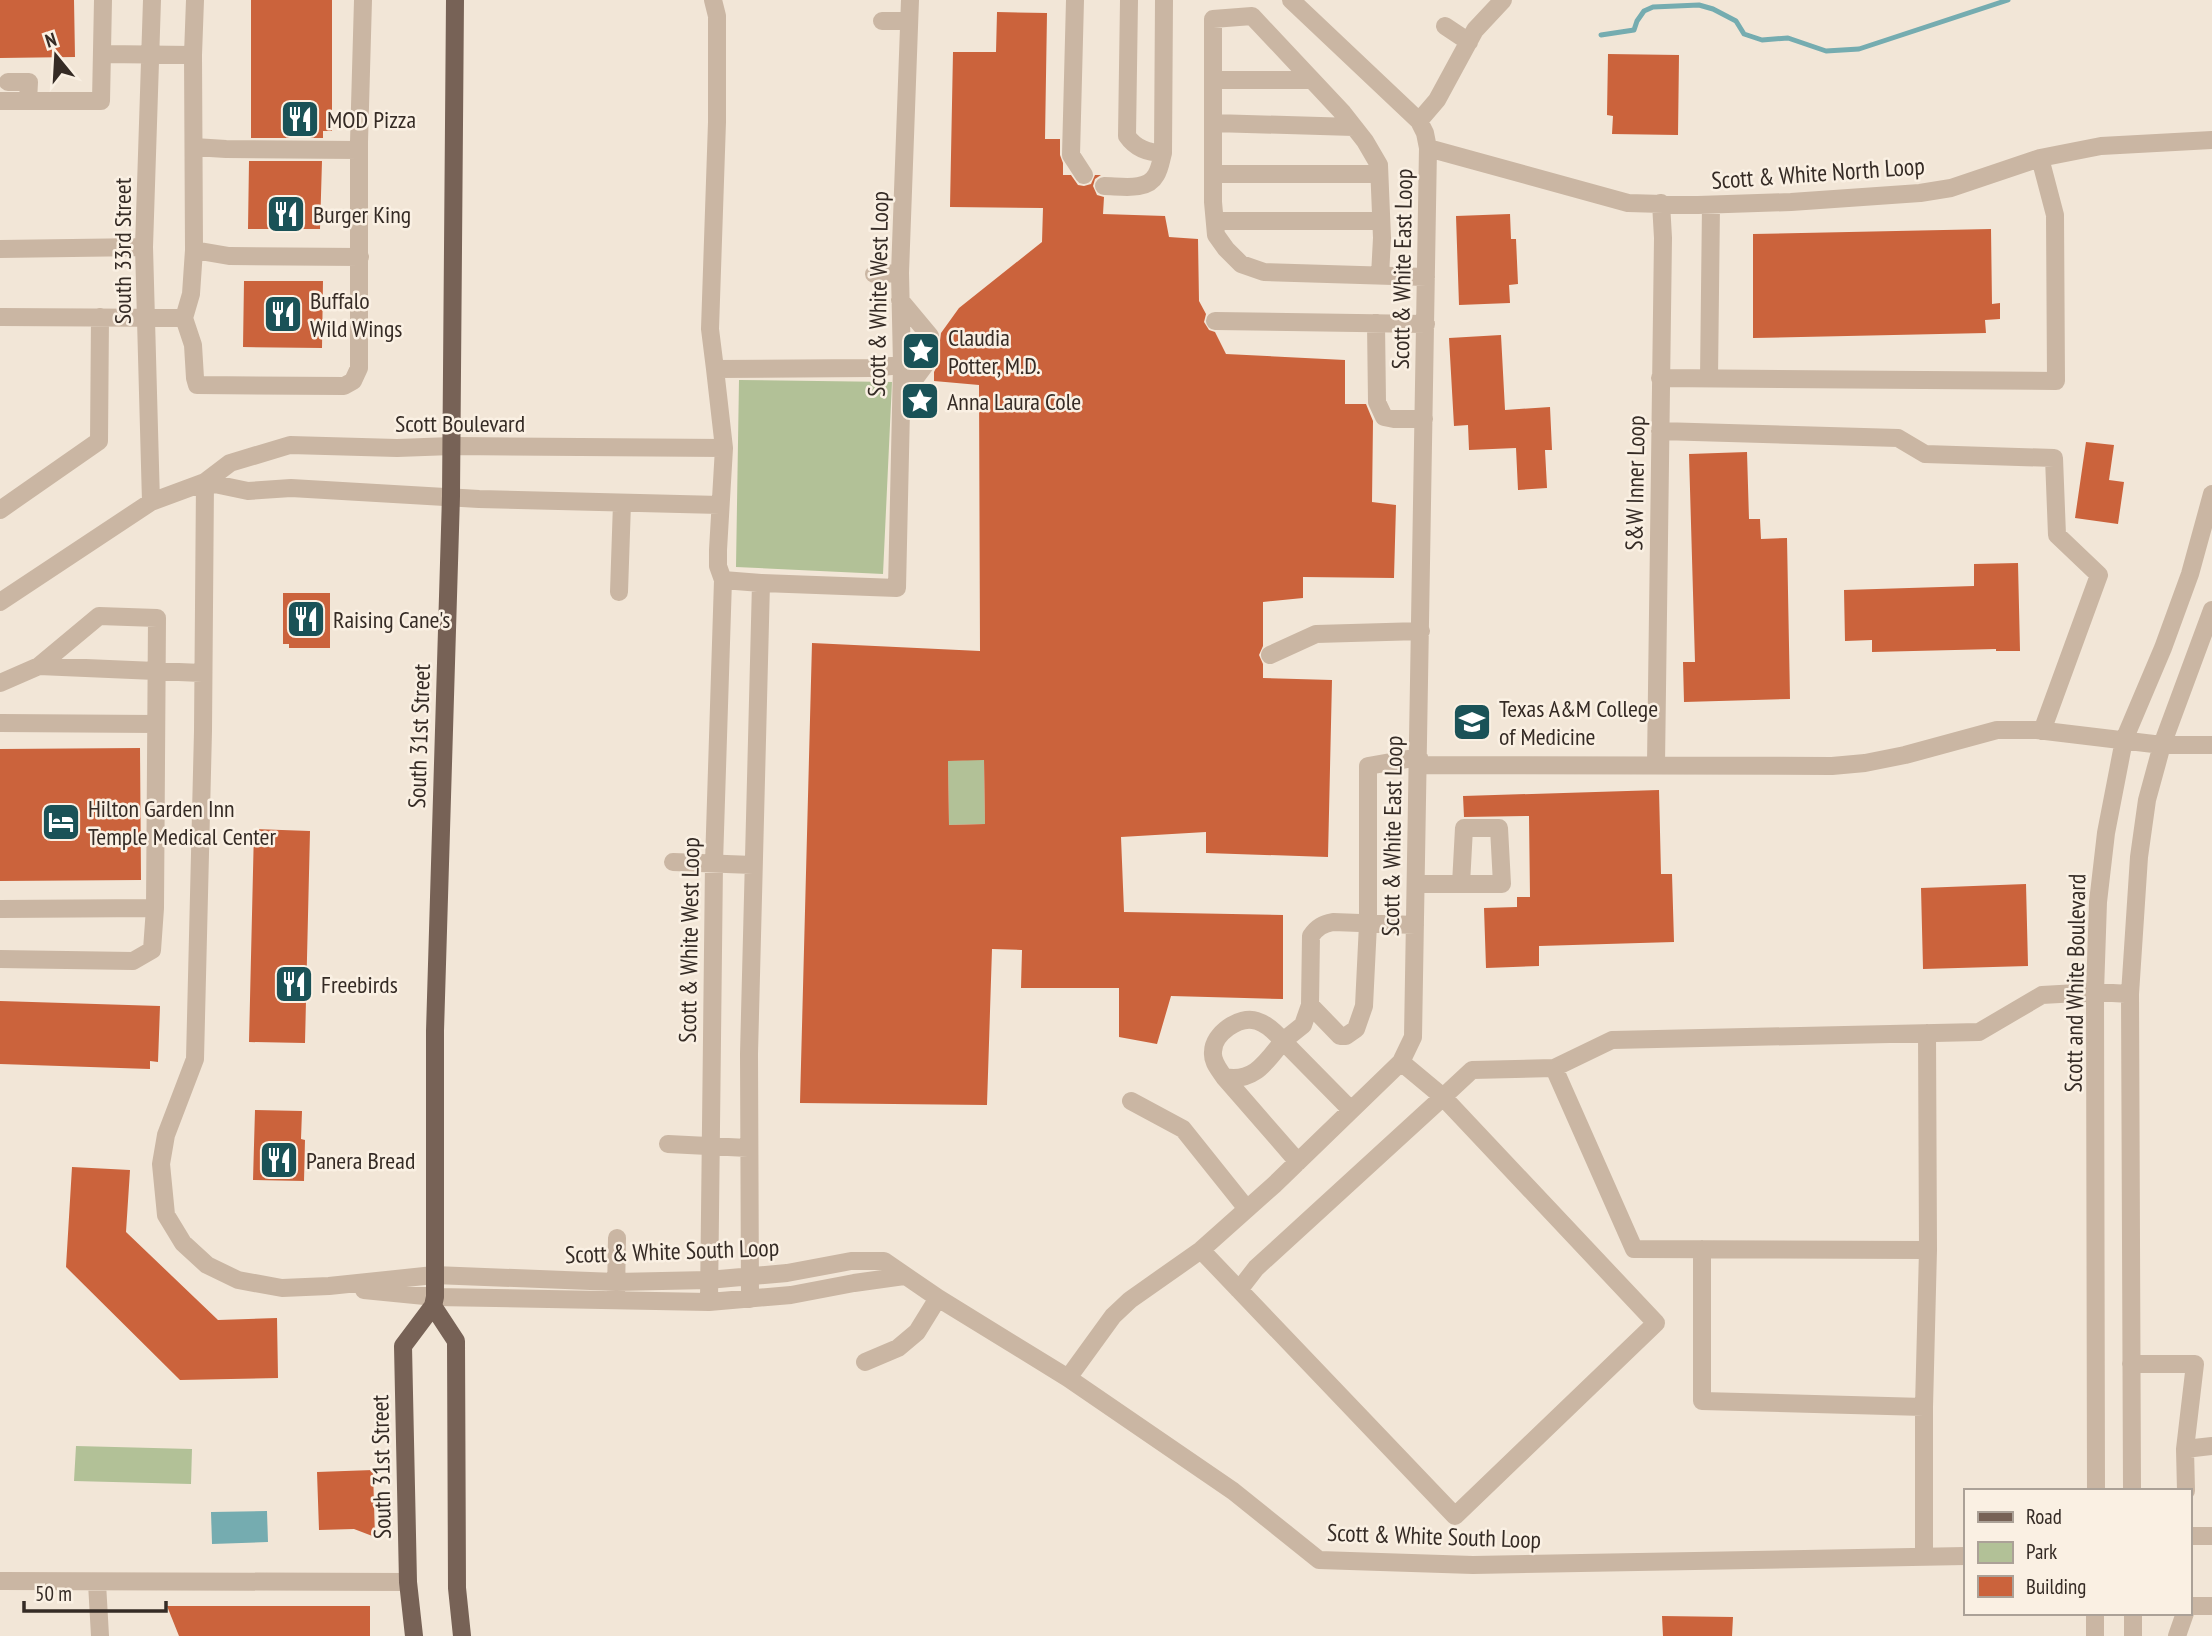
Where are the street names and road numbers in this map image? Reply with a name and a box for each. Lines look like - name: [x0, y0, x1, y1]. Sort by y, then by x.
- street label: Scott & White North Loop: [1710, 150, 1926, 196]
- street label: Scott & White East Loop: [1385, 168, 1419, 370]
- street label: South 33rd Street: [107, 177, 138, 324]
- street label: Scott & White West Loop: [861, 191, 895, 397]
- street label: Scott Boulevard: [395, 408, 525, 439]
- street label: S&W Inner Loop: [1618, 415, 1652, 551]
- street label: South 31st Street: [401, 663, 437, 809]
- street label: Scott & White East Loop: [1375, 735, 1409, 937]
- street label: Scott & White West Loop: [672, 837, 706, 1043]
- street label: Scott and White Boulevard: [2058, 873, 2092, 1093]
- street label: Scott & White South Loop: [564, 1232, 780, 1270]
- street label: South 31st Street: [364, 1394, 398, 1539]
- street label: Scott & White South Loop: [1326, 1517, 1542, 1555]

